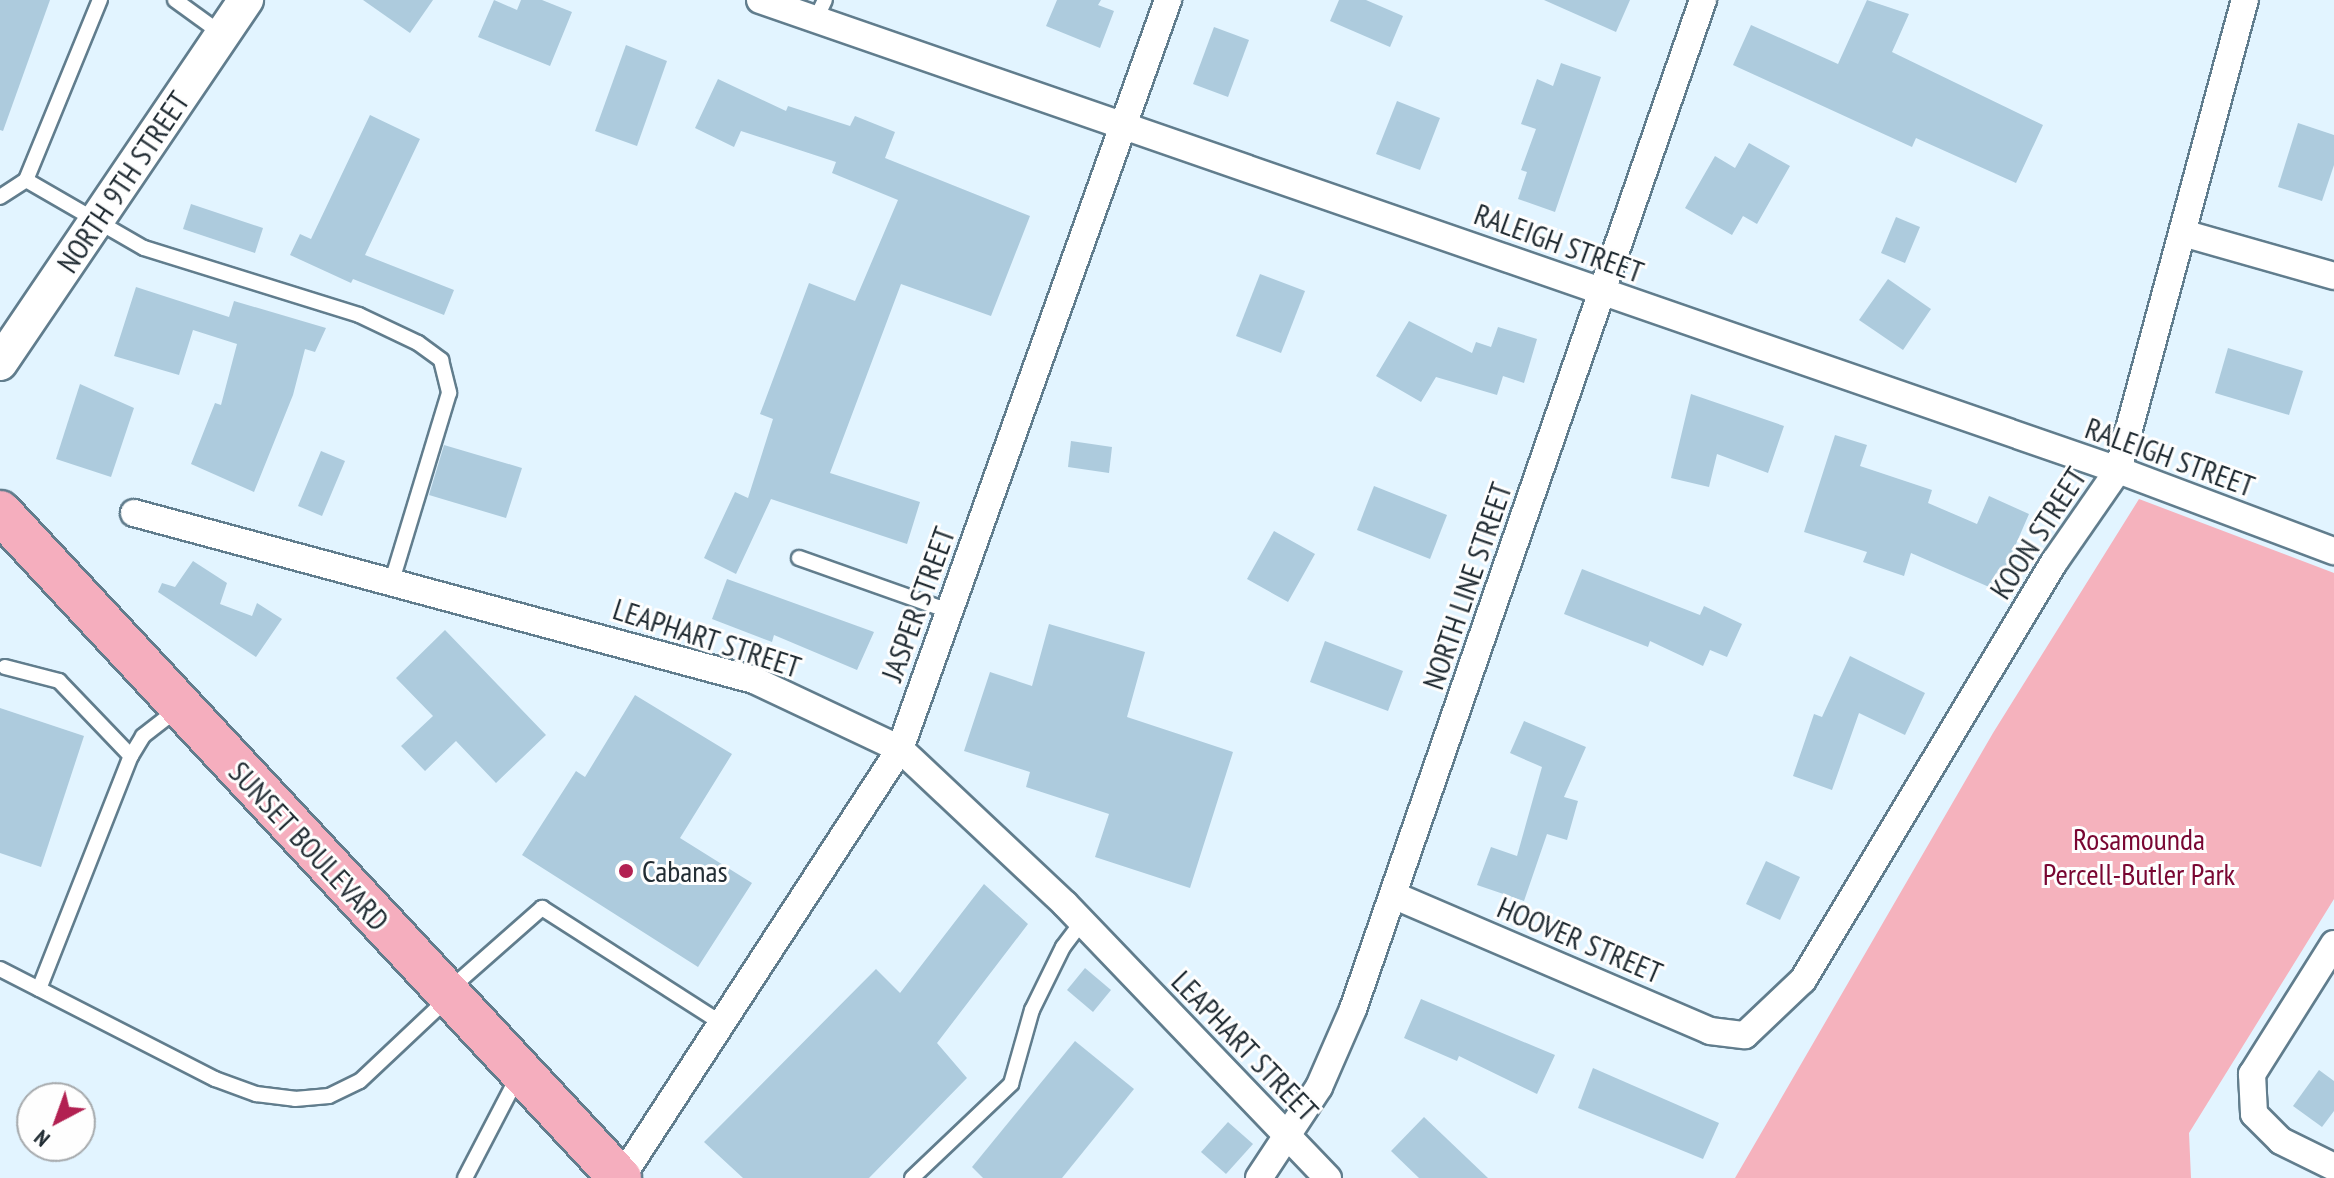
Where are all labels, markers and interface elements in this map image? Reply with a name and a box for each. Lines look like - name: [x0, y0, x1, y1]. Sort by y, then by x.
- street label: NORTH 9TH STREET: [49, 85, 197, 279]
- street label: RALEIGH STREET: [1470, 196, 1648, 290]
- street label: RALEIGH STREET: [2081, 410, 2259, 504]
- street label: KOON STREET: [1982, 461, 2094, 605]
- street label: NORTH LINE STREET: [1415, 478, 1519, 694]
- street label: JASPER STREET: [874, 522, 962, 686]
- street label: LEAPHART STREET: [608, 591, 806, 685]
- street label: SUNSET BOULEVARD: [221, 754, 397, 938]
- park label: Rosamounda Percell-Butler Park: [2043, 821, 2235, 892]
- place label: Cabanas: [642, 853, 728, 889]
- marker: Cabanas: [617, 862, 635, 880]
- street label: HOOVER STREET: [1492, 889, 1668, 991]
- street label: LEAPHART STREET: [1164, 963, 1326, 1129]
- north arrow: [16, 1082, 96, 1162]
- text: N: [28, 1124, 55, 1153]

